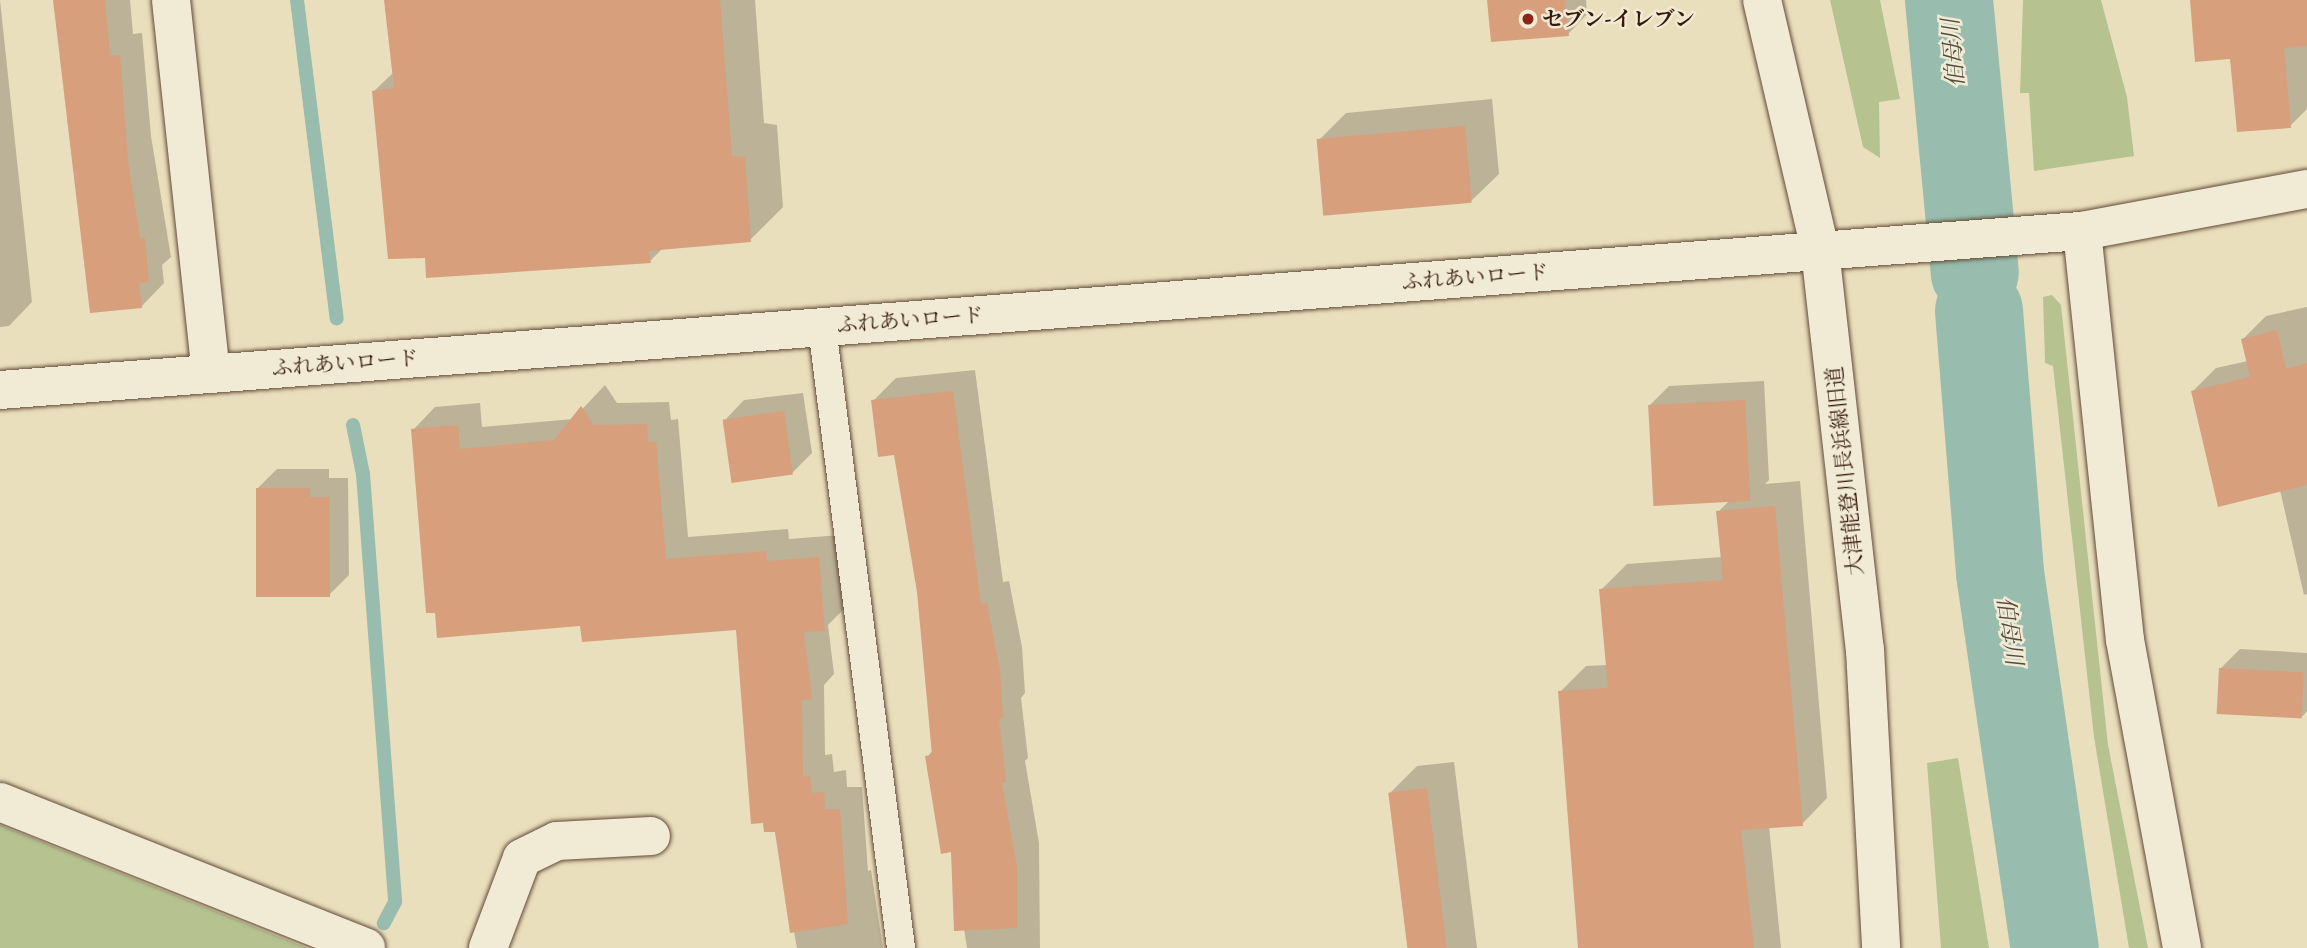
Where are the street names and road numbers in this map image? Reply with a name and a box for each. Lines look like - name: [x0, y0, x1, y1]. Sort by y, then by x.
- street label: ふれあいロード: [1401, 259, 1549, 295]
- street label: ふれあいロード: [836, 302, 984, 338]
- street label: ふれあいロード: [271, 345, 419, 381]
- street label: 大津能登川長浜線旧道: [1821, 365, 1869, 577]

